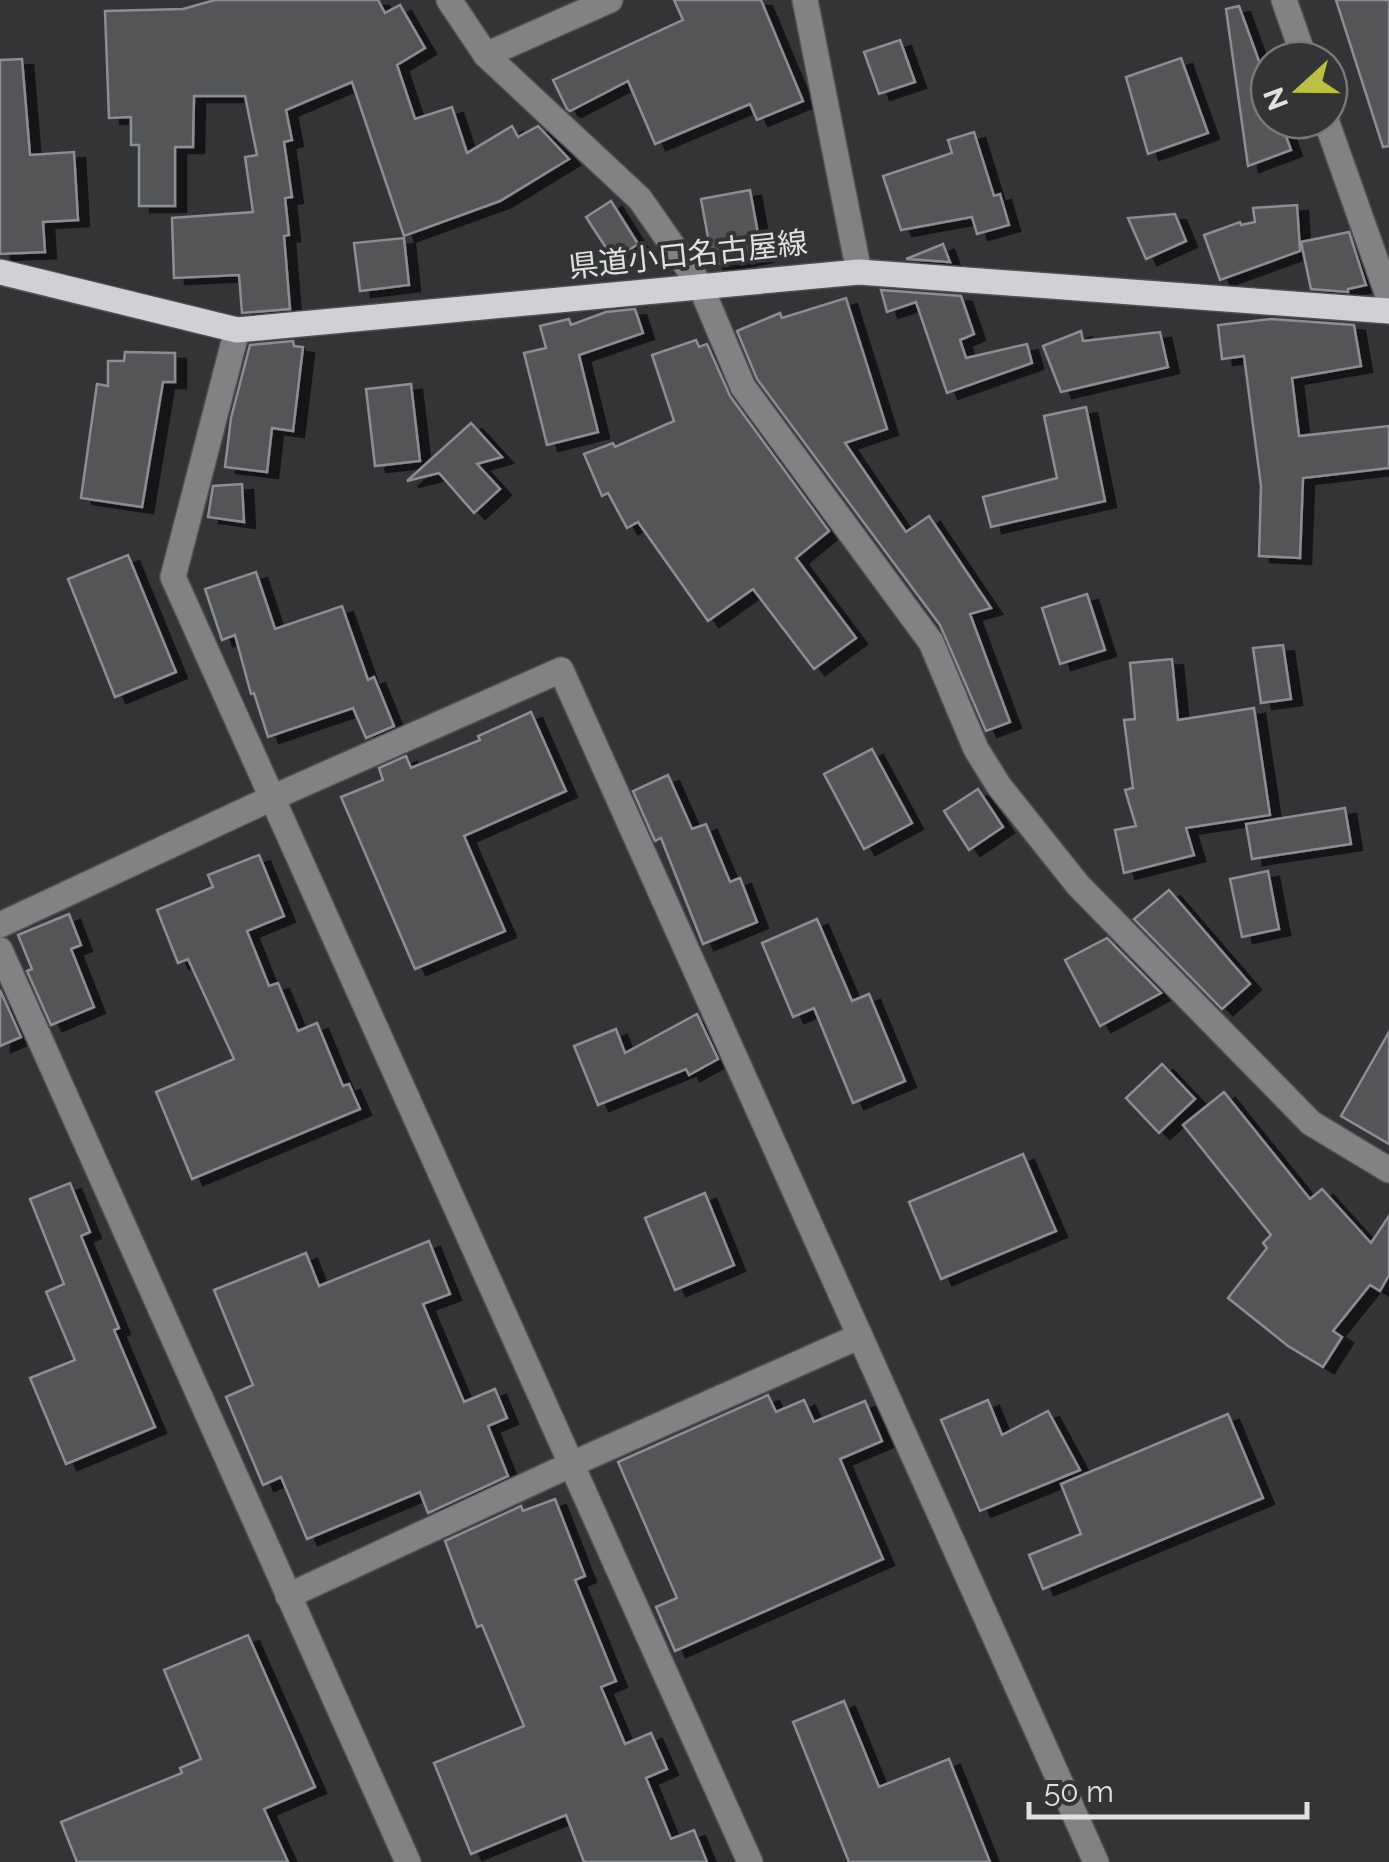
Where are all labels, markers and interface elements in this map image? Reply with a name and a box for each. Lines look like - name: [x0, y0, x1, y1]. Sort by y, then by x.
- north arrow: [1249, 40, 1349, 140]
- text: N: [1257, 83, 1295, 115]
- street label: 県道小口名古屋線: [567, 225, 809, 284]
- scale bar: [1029, 1757, 1306, 1819]
- text: 50 m: [1044, 1774, 1114, 1809]

